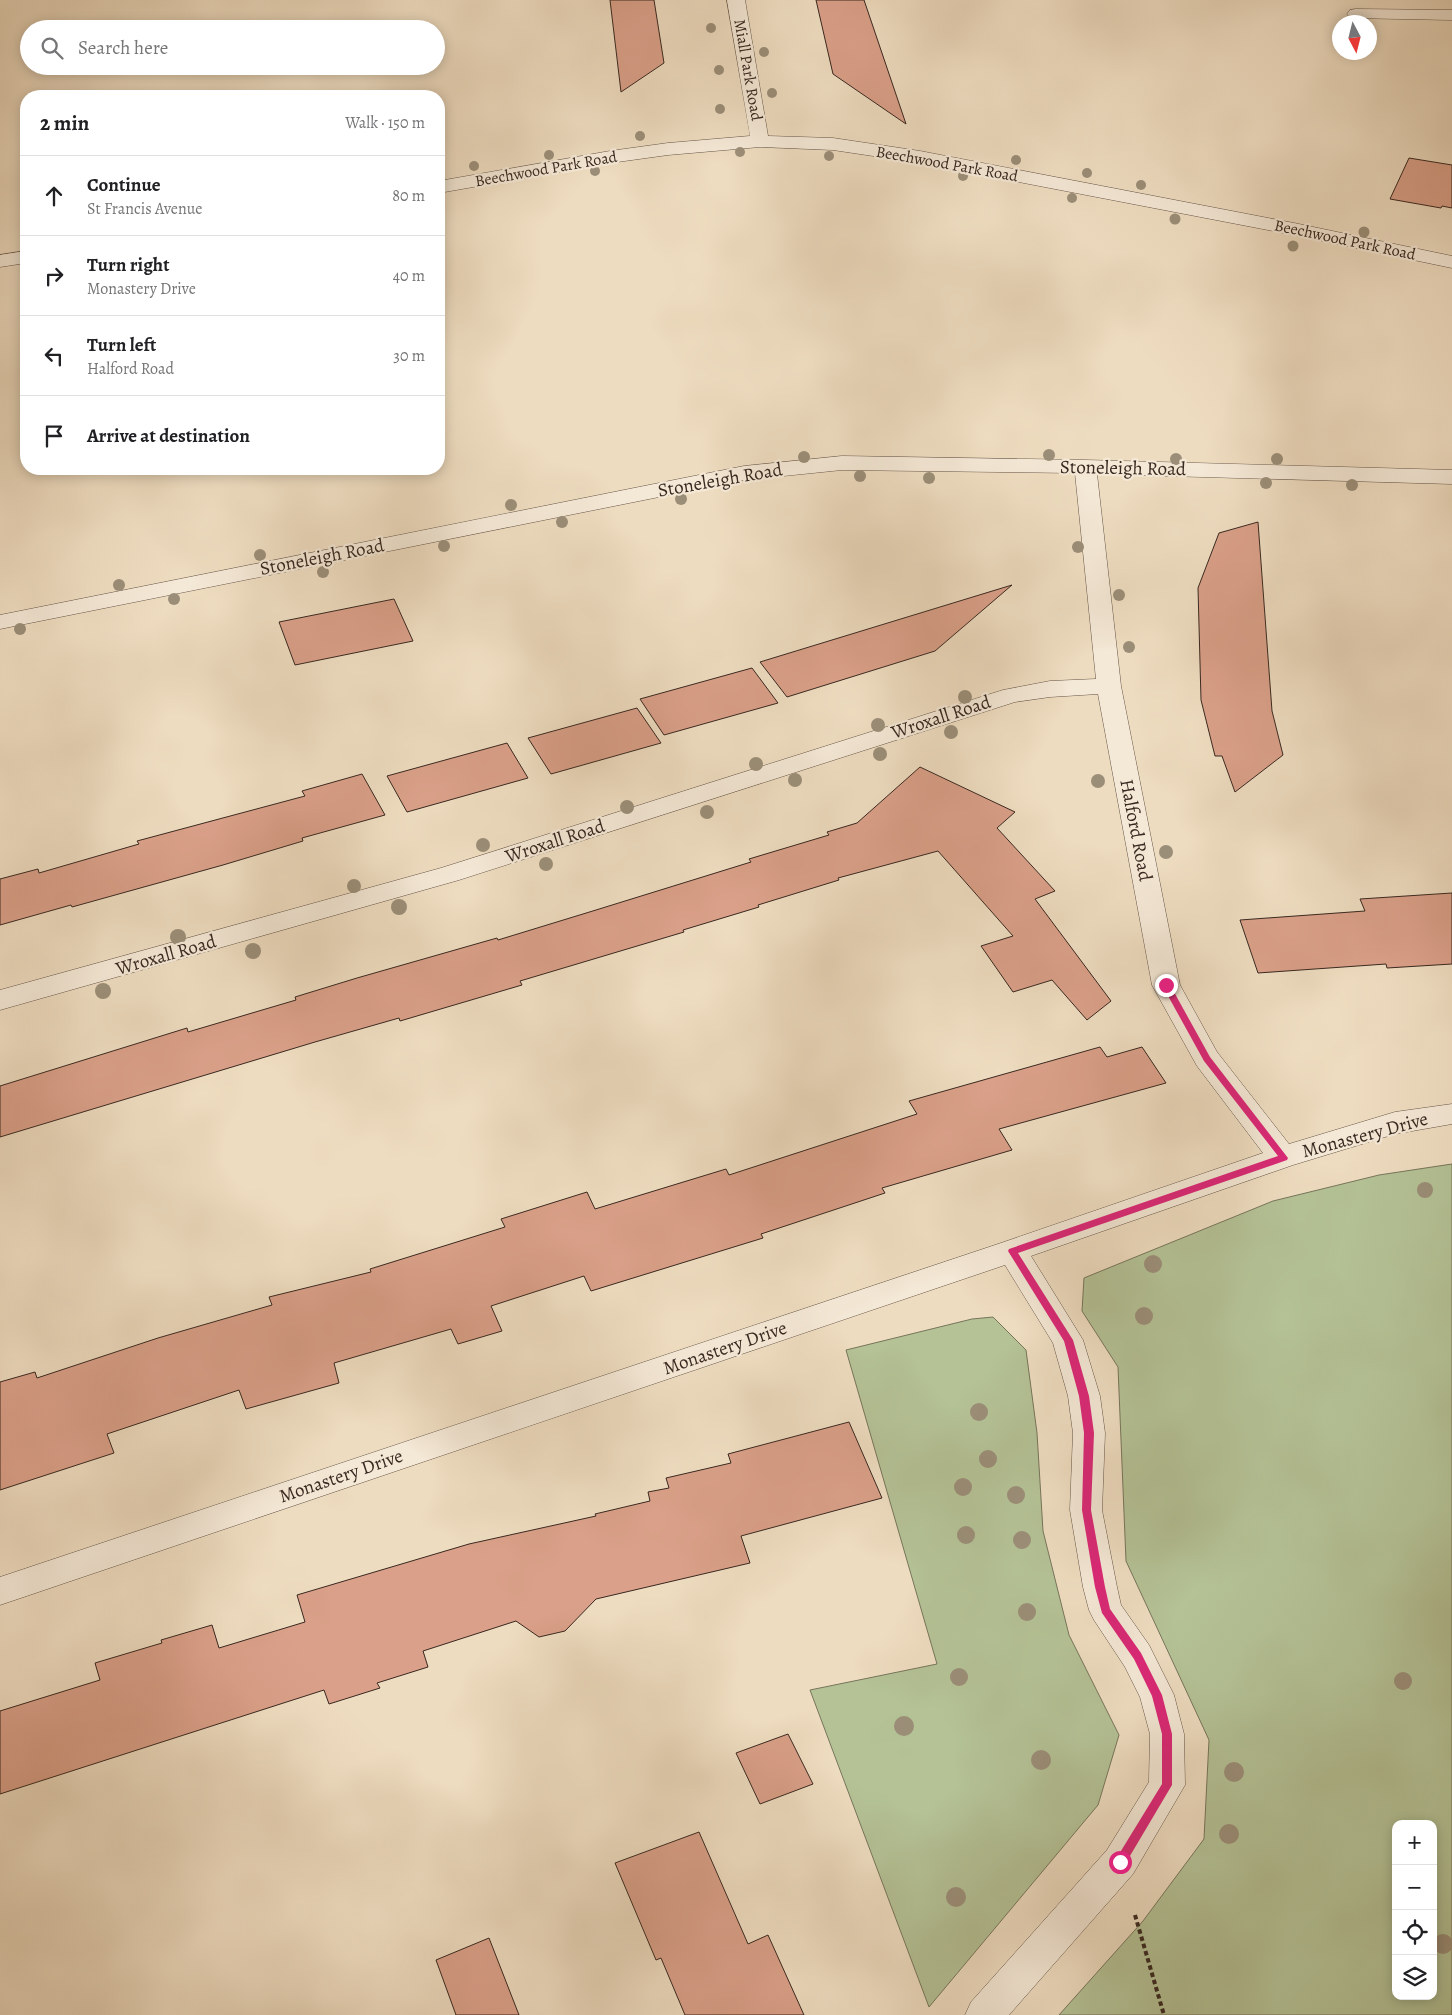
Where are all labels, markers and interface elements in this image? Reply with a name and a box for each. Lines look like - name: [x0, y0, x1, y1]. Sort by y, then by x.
- north arrow: [1332, 15, 1377, 60]
- street label: Miall Park Road: [728, 17, 768, 123]
- search box: [20, 20, 445, 75]
- icon: search: [38, 34, 66, 62]
- text: Search here: [78, 35, 168, 61]
- text: 2 min: [40, 109, 89, 137]
- text: Walk · 150 m: [345, 112, 425, 134]
- street label: Beechwood Park Road: [874, 141, 1020, 187]
- street label: Beechwood Park Road: [473, 146, 619, 192]
- text: Continue: [87, 172, 161, 198]
- icon: ahead: [40, 182, 68, 210]
- text: 80 m: [392, 185, 425, 207]
- text: St Francis Avenue: [87, 198, 203, 220]
- street label: Beechwood Park Road: [1272, 214, 1418, 266]
- text: Turn right: [87, 252, 169, 278]
- icon: right: [40, 262, 68, 290]
- text: 40 m: [393, 265, 425, 287]
- text: Monastery Drive: [87, 278, 196, 300]
- text: Turn left: [87, 332, 156, 358]
- icon: left: [40, 342, 68, 370]
- text: 30 m: [393, 345, 425, 367]
- text: Halford Road: [87, 358, 174, 380]
- icon: arrive: [40, 422, 68, 450]
- text: Arrive at destination: [87, 423, 250, 449]
- street label: Stoneleigh Road: [1060, 454, 1187, 482]
- street label: Stoneleigh Road: [656, 456, 785, 504]
- street label: Stoneleigh Road: [258, 532, 387, 582]
- street label: Wroxall Road: [887, 688, 995, 746]
- street label: Halford Road: [1113, 777, 1159, 884]
- street label: Wroxall Road: [501, 812, 609, 870]
- street label: Wroxall Road: [112, 928, 220, 982]
- route end: [1155, 974, 1178, 997]
- street label: Monastery Drive: [1299, 1106, 1431, 1164]
- street label: Monastery Drive: [660, 1315, 790, 1381]
- street label: Monastery Drive: [276, 1443, 406, 1509]
- map controls: [1392, 1820, 1437, 2000]
- button: +: [1392, 1820, 1437, 1865]
- route start: [1109, 1851, 1132, 1874]
- button: −: [1392, 1865, 1437, 1910]
- button: locate: [1392, 1910, 1437, 1955]
- button: layers: [1392, 1955, 1437, 2000]

